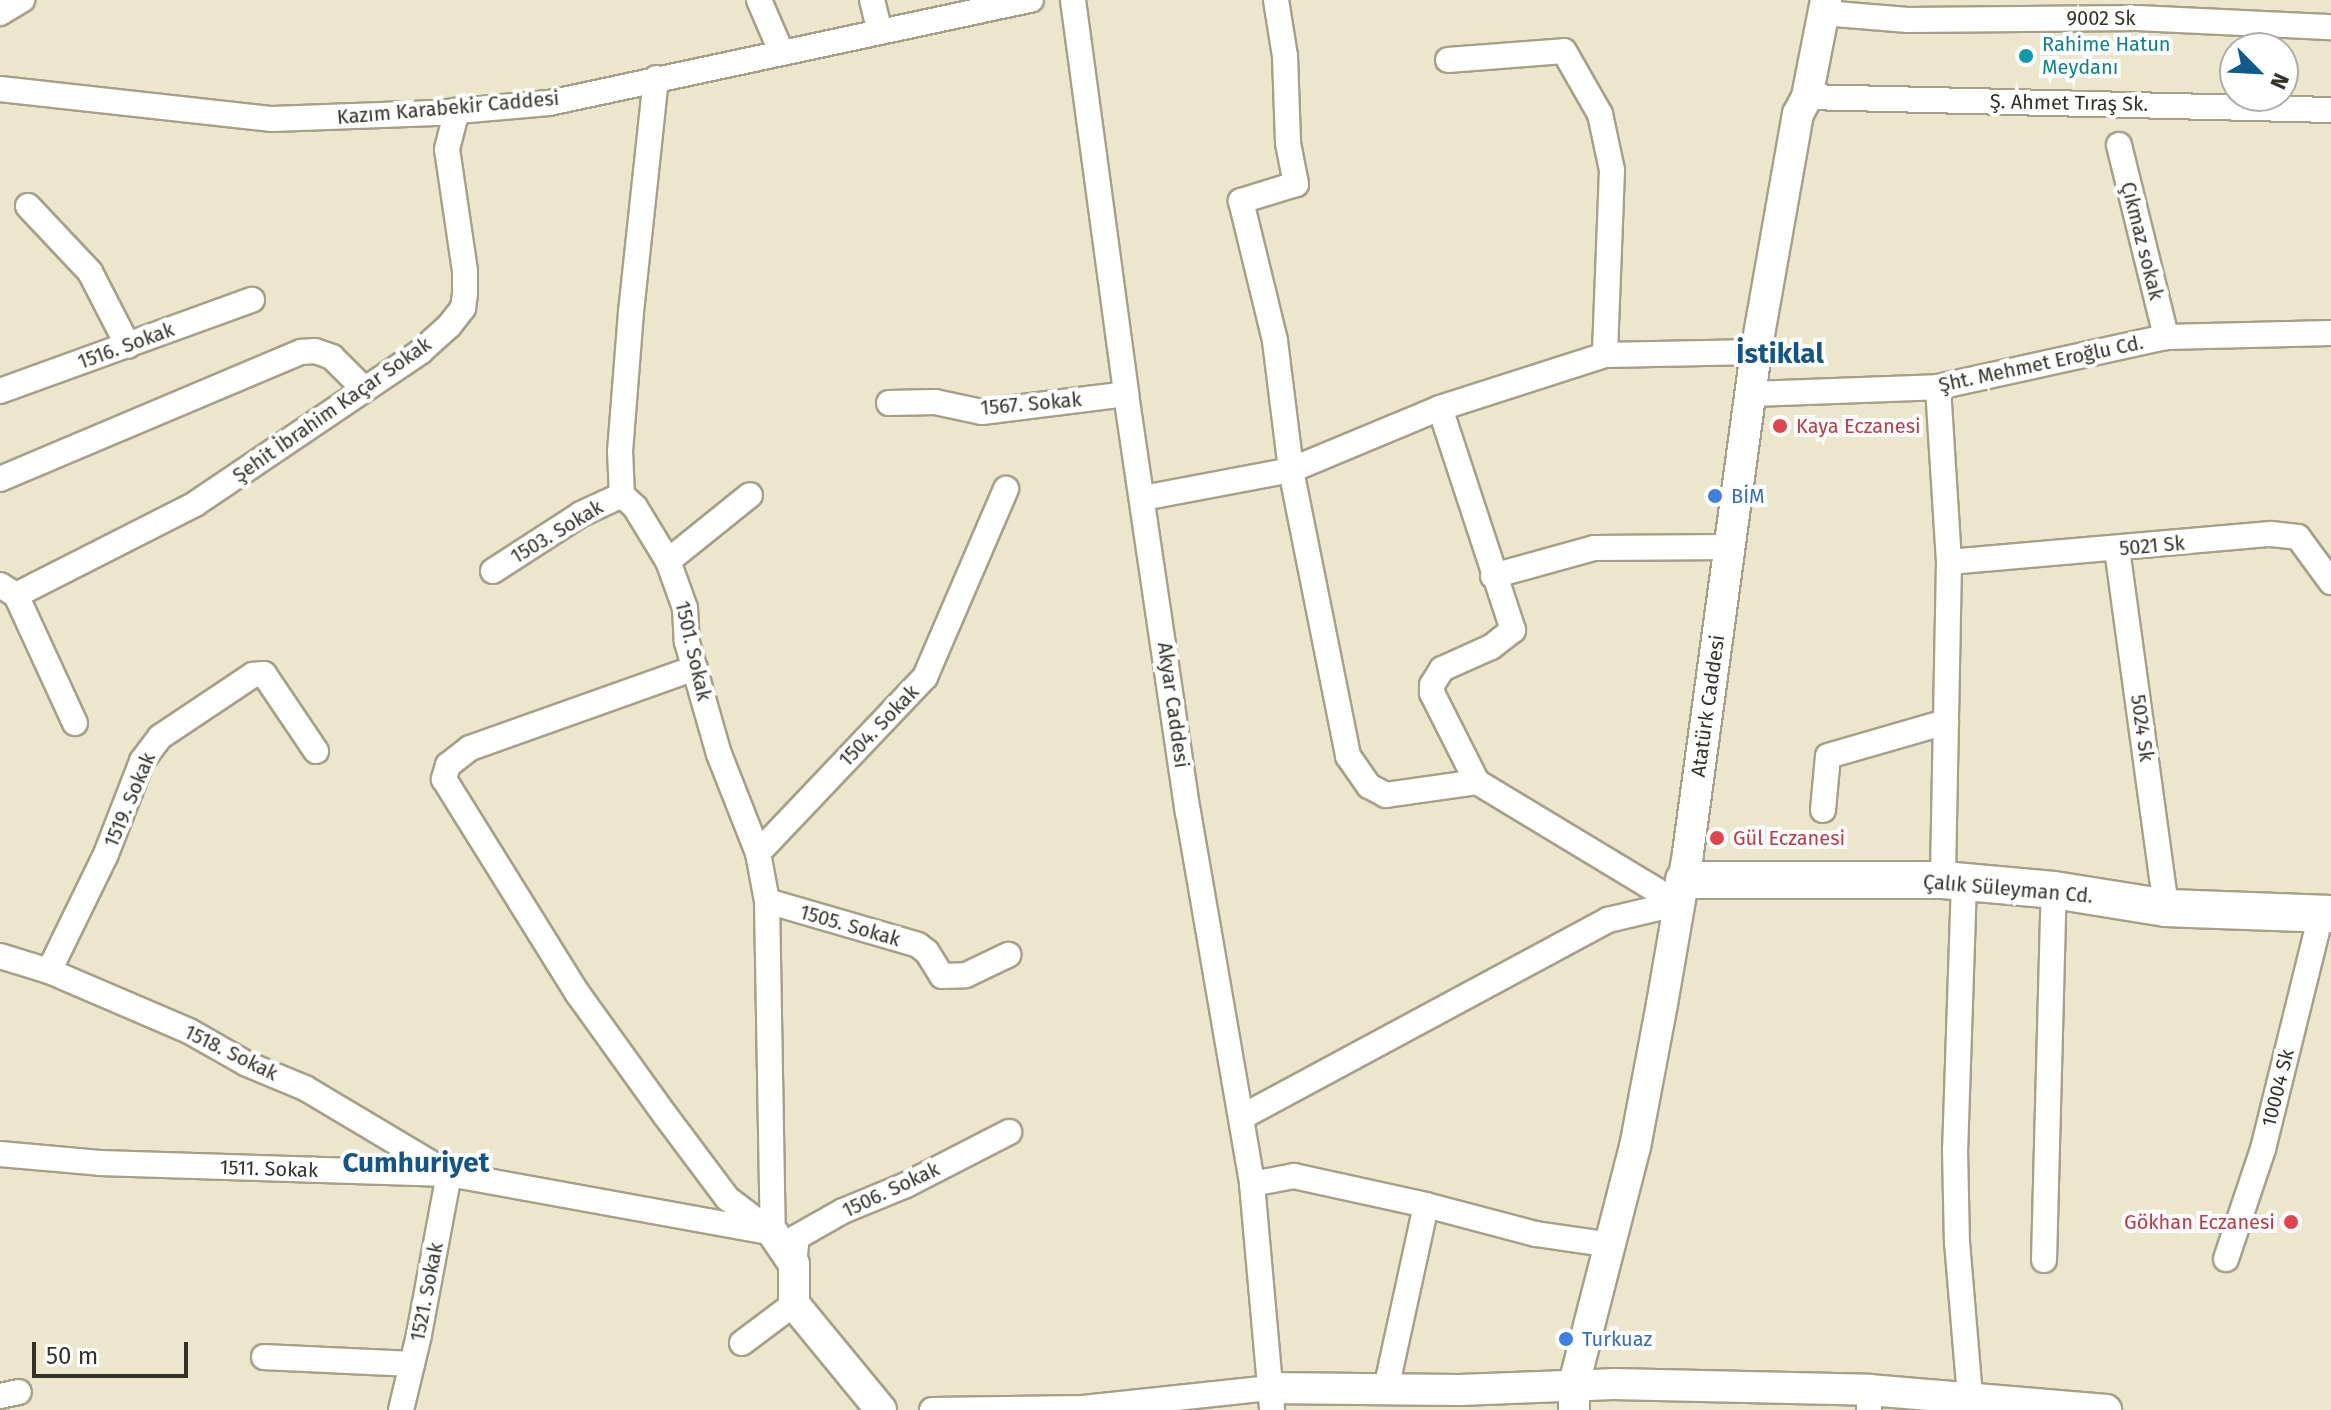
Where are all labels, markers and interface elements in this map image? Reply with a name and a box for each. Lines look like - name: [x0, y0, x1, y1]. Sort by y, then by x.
- street label: 9002 Sk: [2067, 6, 2135, 30]
- place label: Rahime Hatun Meydanı: [2042, 32, 2171, 79]
- north arrow: [2219, 32, 2299, 112]
- marker: Rahime Hatun Meydanı: [2017, 47, 2035, 65]
- text: N: [2264, 69, 2295, 93]
- street label: Kazım Karabekir Caddesi: [336, 86, 560, 130]
- street label: Ş. Ahmet Tıraş Sk.: [1990, 90, 2148, 116]
- street label: Çıkmaz sokak: [2116, 179, 2168, 303]
- street label: 1516. Sokak: [75, 317, 177, 375]
- street label: Şht. Mehmet Eroğlu Cd.: [1936, 331, 2146, 397]
- street label: Şehit İbrahim Kaçar Sokak: [228, 332, 436, 488]
- district label: İstiklal: [1736, 337, 1824, 371]
- street label: 1567. Sokak: [979, 388, 1083, 420]
- place label: Kaya Eczanesi: [1796, 414, 1921, 438]
- marker: Kaya Eczanesi: [1771, 417, 1789, 435]
- place label: BİM: [1731, 484, 1765, 508]
- marker: BİM: [1706, 487, 1724, 505]
- street label: 1503. Sokak: [507, 495, 607, 569]
- street label: 5021 Sk: [2118, 531, 2186, 561]
- street label: 1501. Sokak: [670, 599, 716, 703]
- street label: Atatürk Caddesi: [1686, 633, 1730, 779]
- street label: Akyar Caddesi: [1152, 641, 1194, 769]
- street label: 1504. Sokak: [834, 680, 924, 772]
- street label: 5024 Sk: [2125, 693, 2159, 763]
- street label: 1519. Sokak: [99, 749, 161, 851]
- place label: Gül Eczanesi: [1733, 826, 1845, 850]
- marker: Gül Eczanesi: [1708, 829, 1726, 847]
- street label: Çalık Süleyman Cd.: [1922, 870, 2094, 908]
- street label: 1505. Sokak: [797, 900, 903, 952]
- street label: 1518. Sokak: [180, 1020, 282, 1086]
- street label: 10004 Sk: [2257, 1047, 2299, 1129]
- district label: Cumhuriyet: [342, 1146, 490, 1180]
- street label: 1511. Sokak: [219, 1155, 319, 1183]
- street label: 1506. Sokak: [839, 1157, 943, 1223]
- place label: Gökhan Eczanesi: [2124, 1210, 2275, 1234]
- marker: Gökhan Eczanesi: [2282, 1213, 2300, 1231]
- street label: 1521. Sokak: [406, 1241, 448, 1343]
- scale bar: [36, 1326, 192, 1376]
- place label: Turkuaz: [1582, 1327, 1652, 1351]
- marker: Turkuaz: [1557, 1330, 1575, 1348]
- text: 50 m: [46, 1342, 98, 1370]

